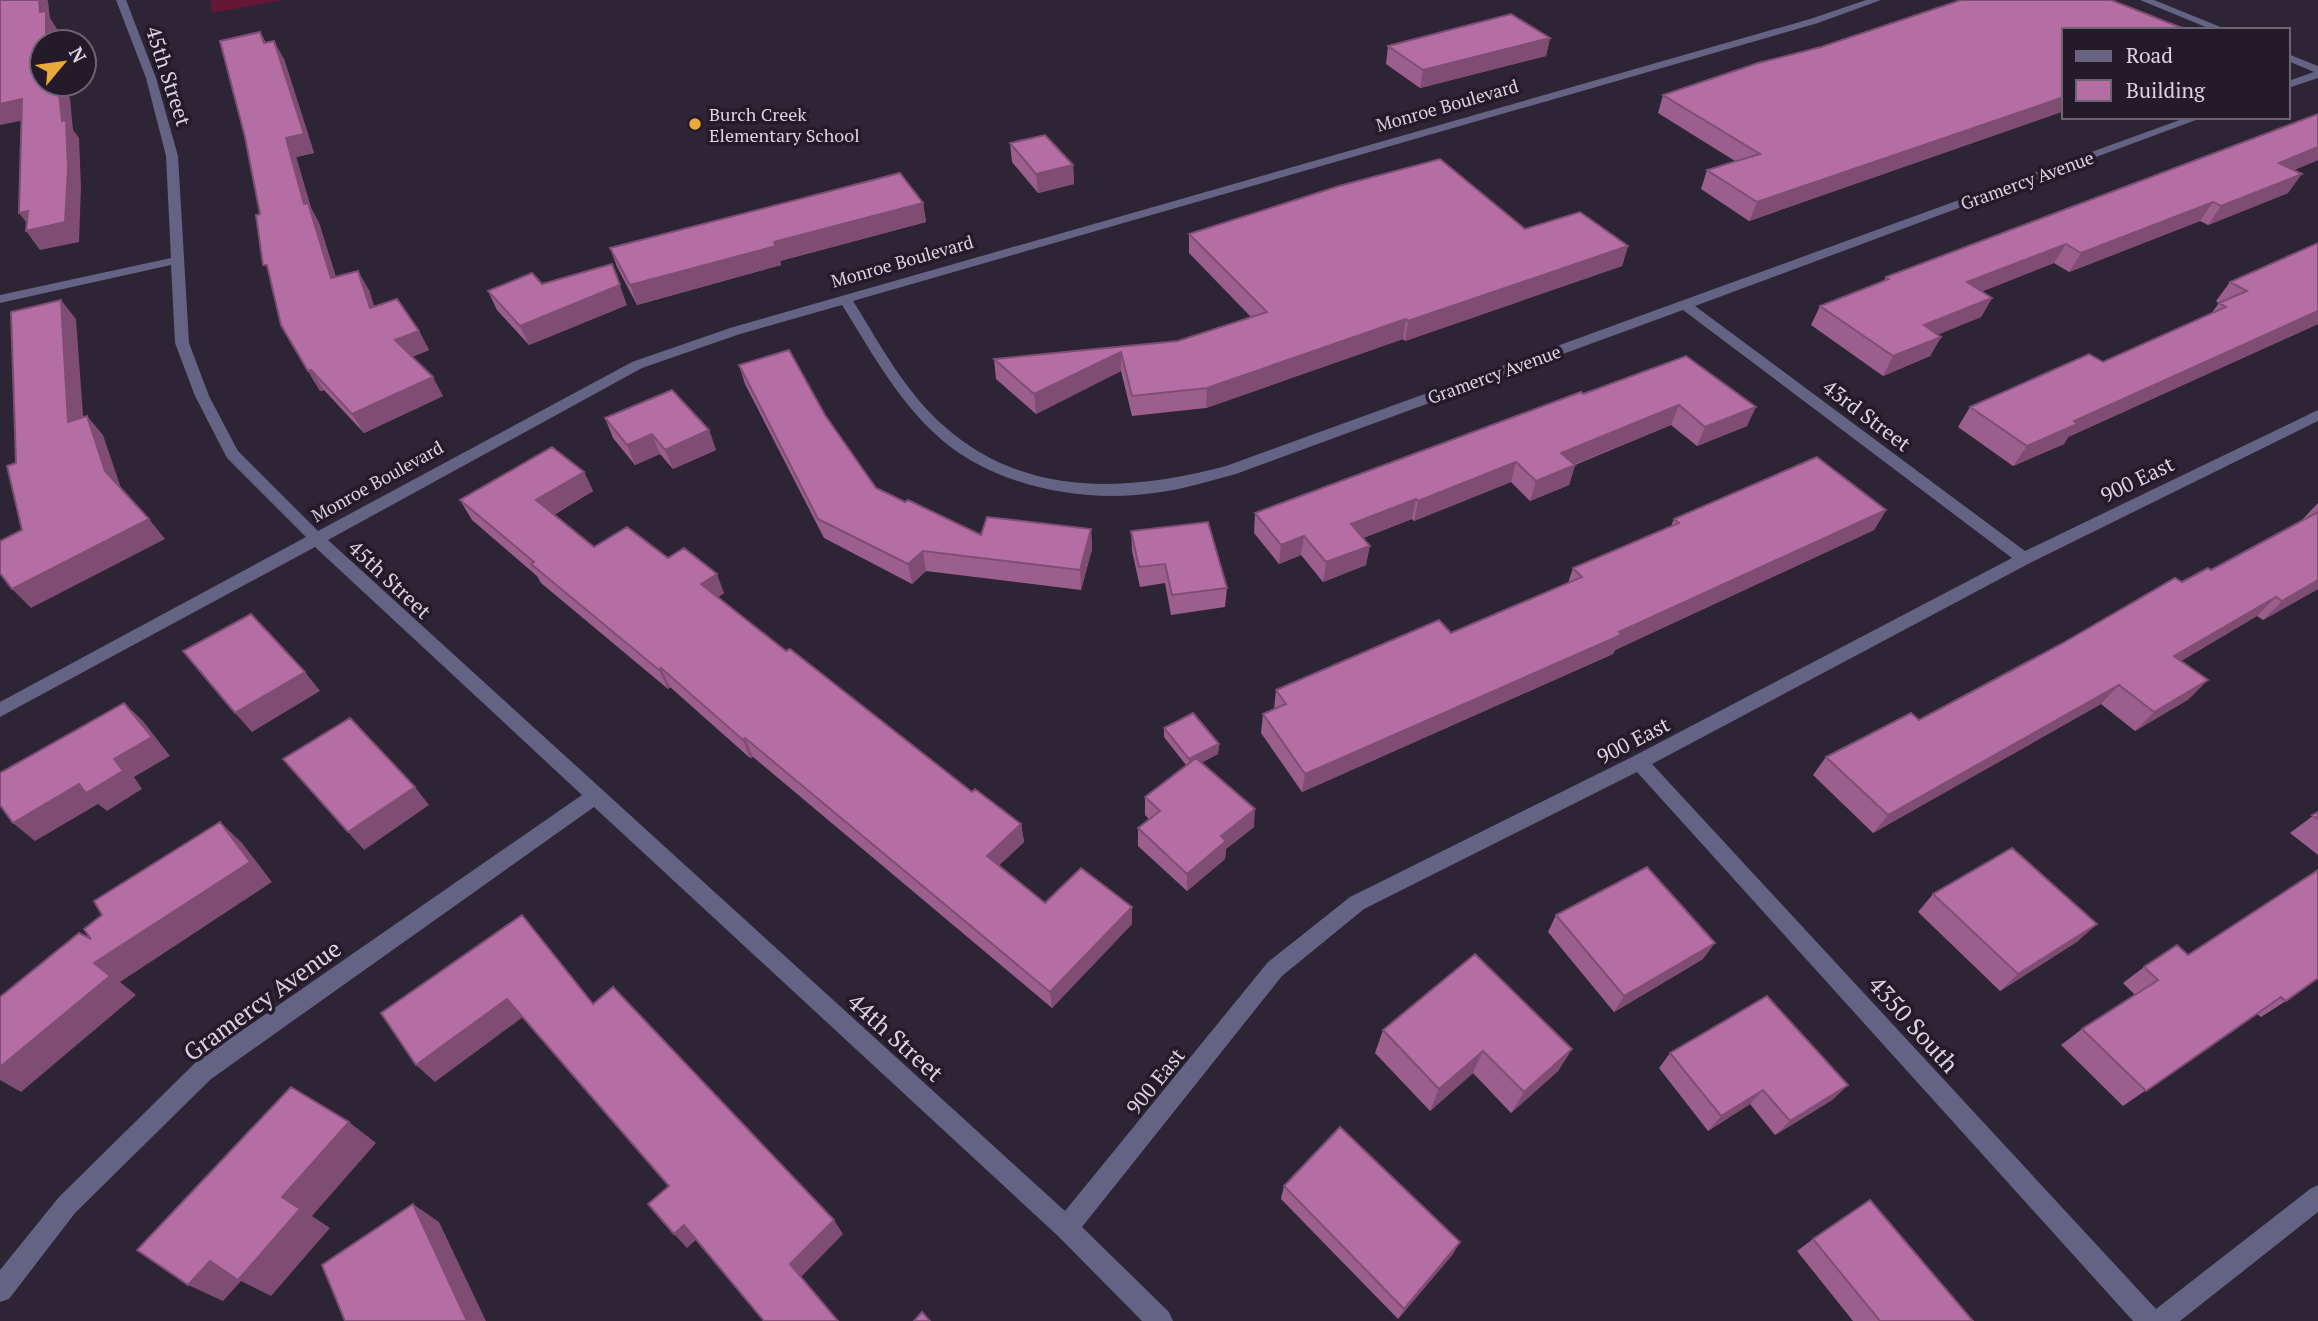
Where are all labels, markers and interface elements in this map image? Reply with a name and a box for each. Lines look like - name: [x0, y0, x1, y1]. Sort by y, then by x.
- street label: 45th Street: [140, 22, 198, 130]
- north arrow: [28, 28, 98, 98]
- legend: [2062, 28, 2290, 119]
- text: Road: [2126, 41, 2173, 69]
- text: N: [64, 42, 93, 67]
- street label: Monroe Boulevard: [1373, 73, 1521, 137]
- text: Building: [2126, 76, 2206, 104]
- place label: Burch Creek Elementary School: [709, 102, 860, 147]
- marker: Burch Creek Elementary School: [687, 116, 703, 132]
- street label: Gramercy Avenue: [1957, 145, 2097, 215]
- street label: Monroe Boulevard: [828, 229, 976, 293]
- street label: Gramercy Avenue: [1424, 339, 1564, 409]
- street label: 43rd Street: [1817, 373, 1917, 457]
- street label: Monroe Boulevard: [307, 435, 447, 527]
- street label: 900 East: [2096, 449, 2179, 509]
- street label: 45th Street: [343, 533, 438, 625]
- street label: 900 East: [1592, 710, 1674, 770]
- street label: Gramercy Avenue: [177, 932, 347, 1068]
- street label: 4350 South: [1862, 969, 1966, 1079]
- street label: 44th Street: [841, 985, 951, 1089]
- street label: 900 East: [1119, 1042, 1191, 1120]

